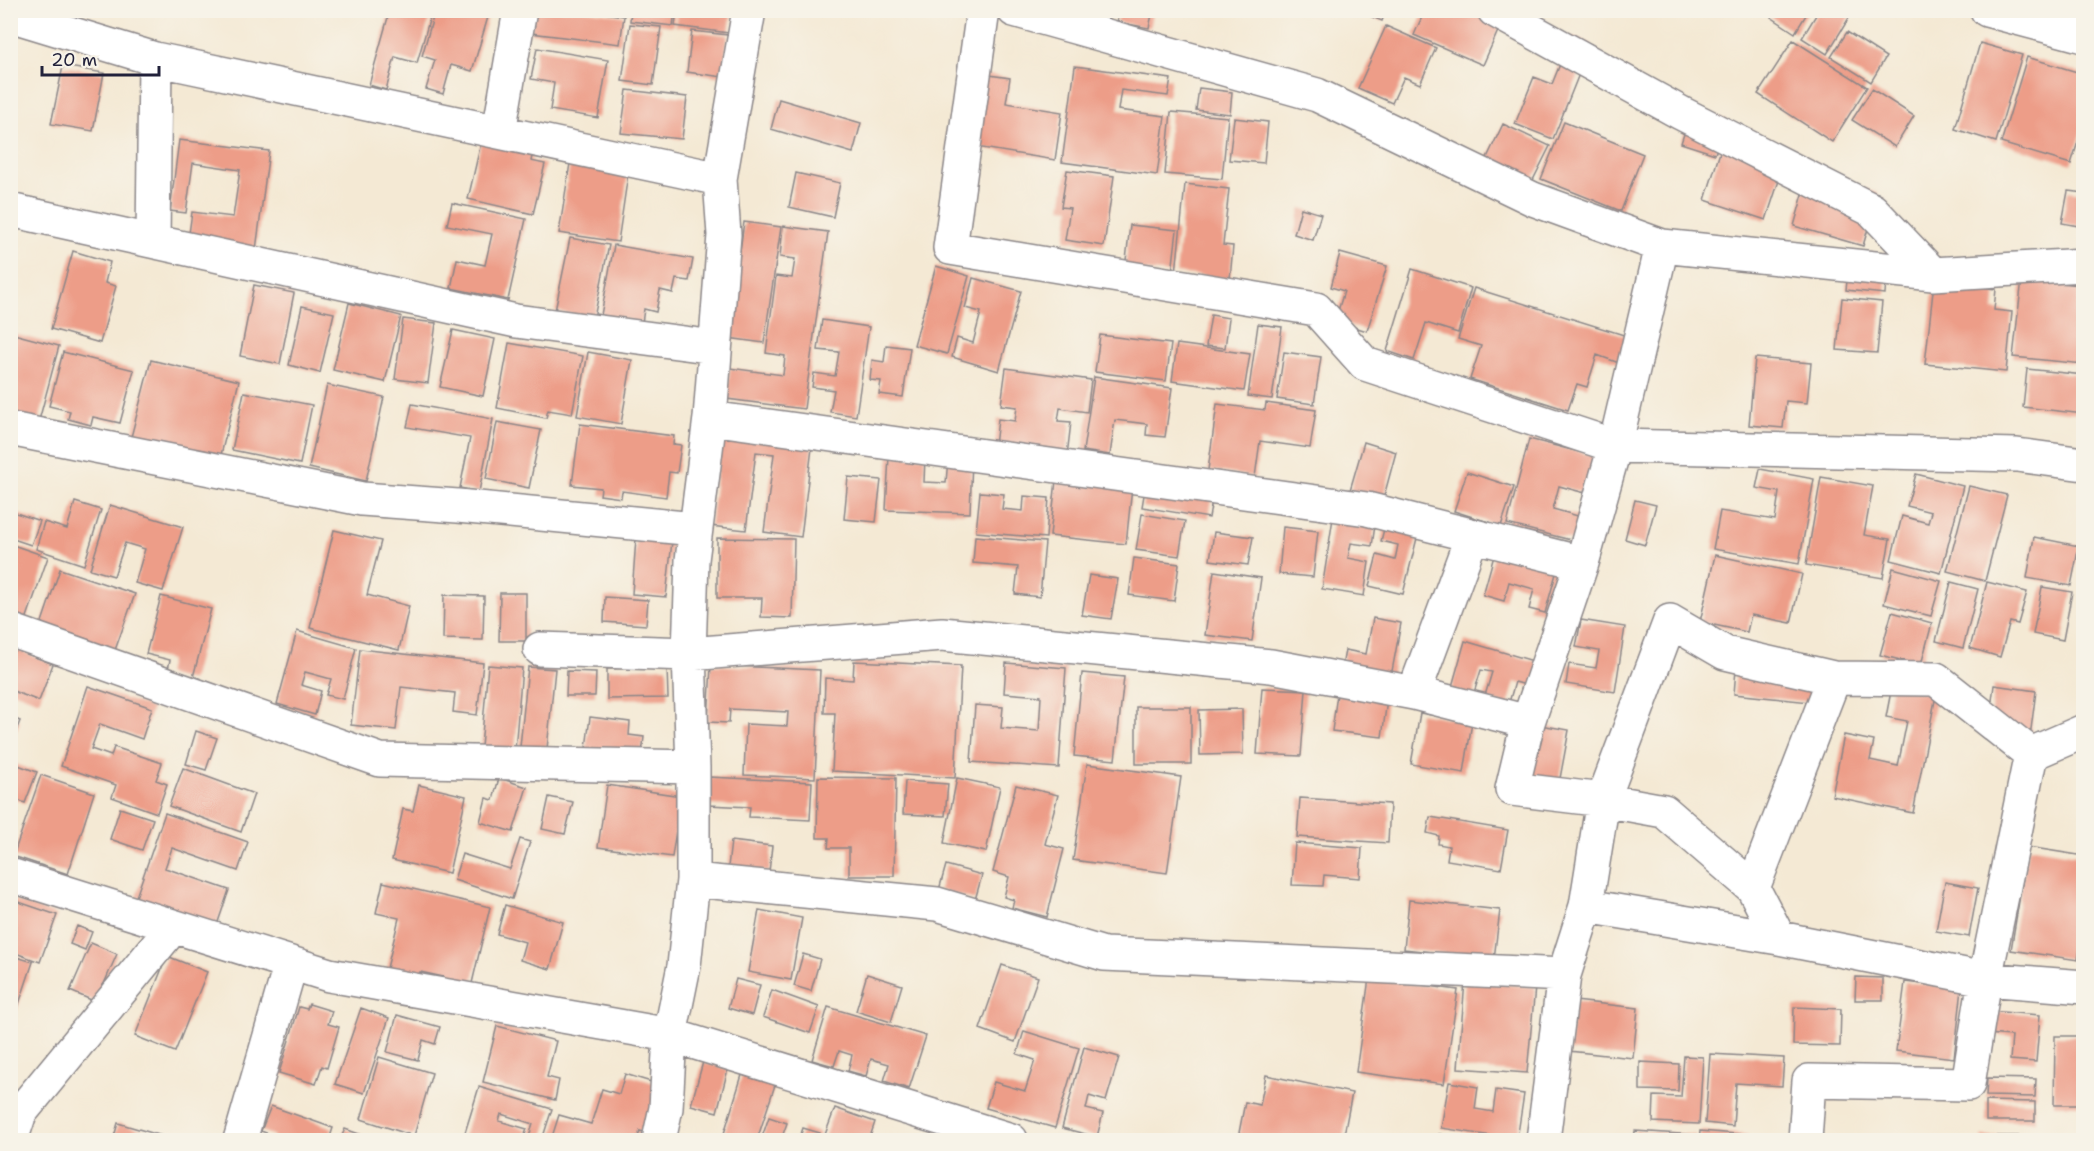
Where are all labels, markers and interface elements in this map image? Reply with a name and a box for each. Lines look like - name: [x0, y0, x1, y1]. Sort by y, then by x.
- scale bar: [42, 39, 159, 77]
- text: 20 m: [51, 48, 97, 72]

